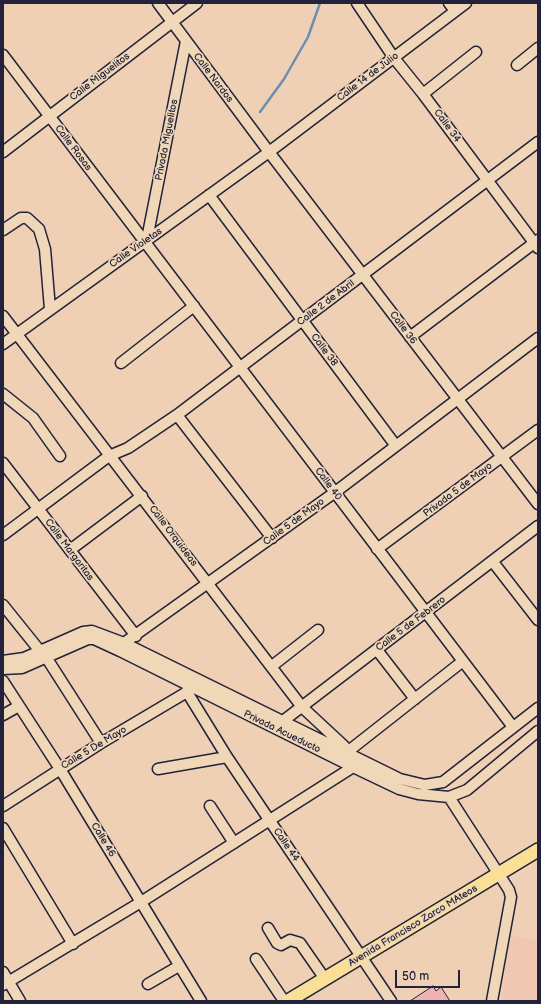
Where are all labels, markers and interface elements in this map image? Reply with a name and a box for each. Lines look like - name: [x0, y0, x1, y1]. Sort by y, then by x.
- street label: Calle 14 de Julio: [335, 50, 401, 104]
- street label: Calle Miguelitos: [68, 51, 132, 103]
- street label: Calle Nardos: [191, 51, 235, 105]
- street label: Privada Miguelitos: [153, 98, 181, 182]
- street label: Calle 34: [431, 107, 463, 145]
- street label: Calle Rosas: [52, 123, 94, 173]
- street label: Calle Violetas: [107, 225, 165, 271]
- street label: Calle 2 de Abril: [295, 278, 357, 328]
- street label: Calle 36: [387, 309, 419, 347]
- street label: Calle 38: [308, 331, 340, 369]
- street label: Privada 5 de Mayo: [421, 460, 495, 520]
- street label: Calle 40: [312, 465, 344, 503]
- street label: Calle 5 de Mayo: [261, 496, 327, 548]
- street label: Calle Orquídeas: [146, 503, 200, 569]
- street label: Calle Margaritas: [42, 517, 96, 583]
- street label: Calle 5 de Febrero: [374, 594, 448, 654]
- street label: Privada Acueducto: [242, 708, 322, 756]
- street label: Calle 5 De Mayo: [59, 724, 129, 772]
- street label: Calle 46: [88, 821, 118, 859]
- street label: Calle 44: [270, 826, 302, 864]
- street label: Avenida Francisco Zarco MAteos: [346, 883, 480, 969]
- scale bar: [397, 962, 462, 988]
- text: 50 m: [402, 969, 429, 984]

